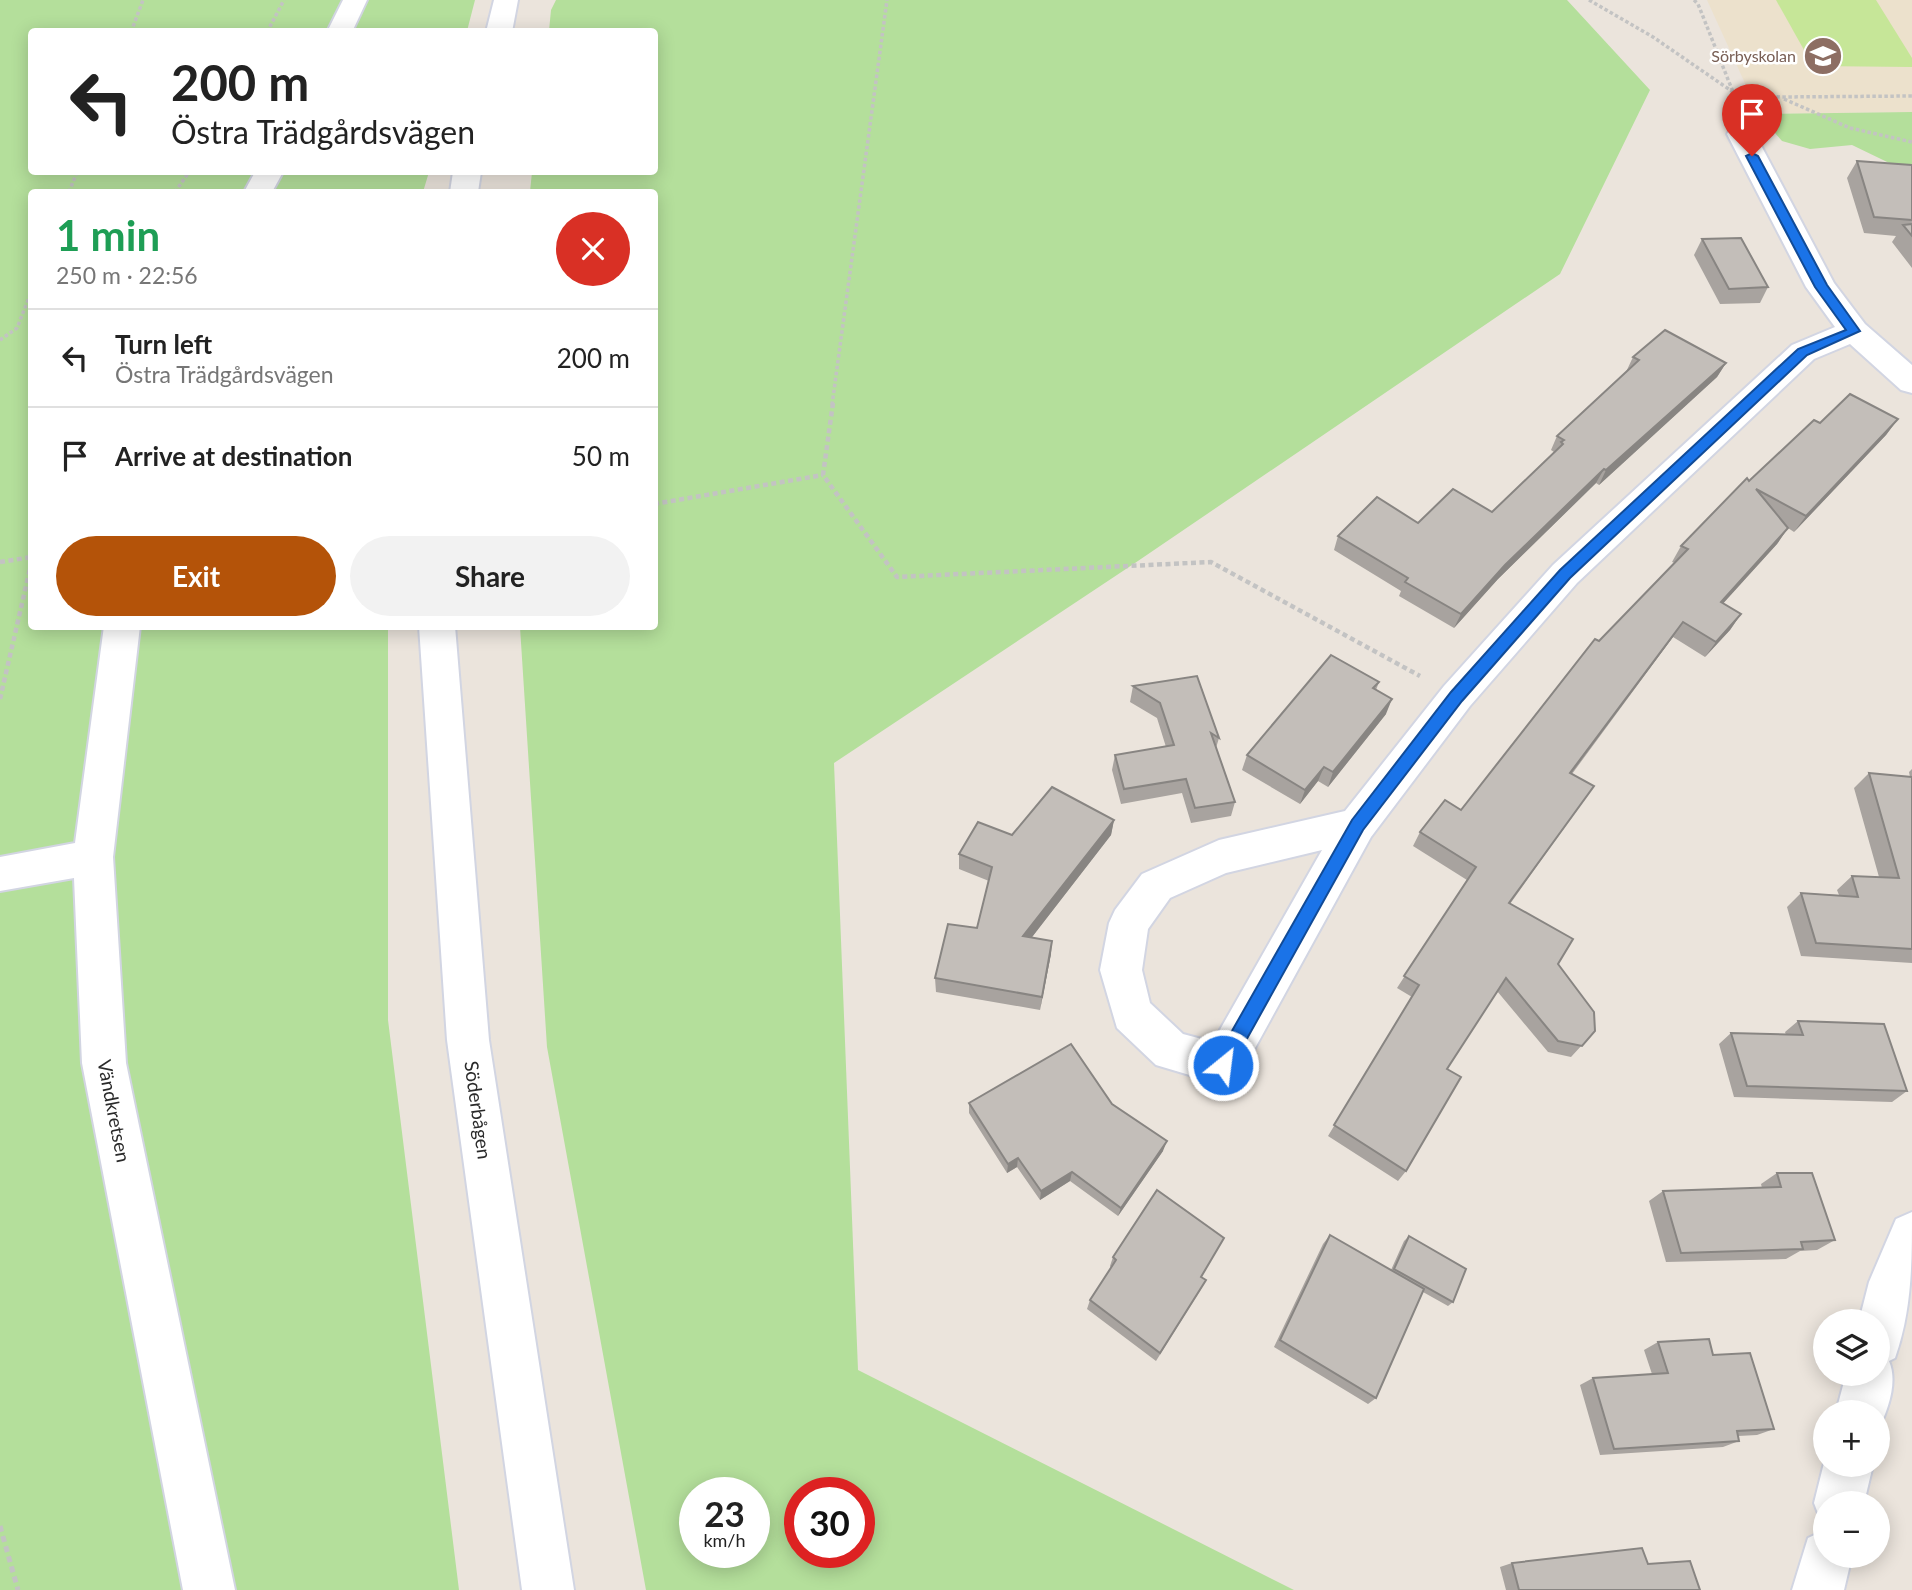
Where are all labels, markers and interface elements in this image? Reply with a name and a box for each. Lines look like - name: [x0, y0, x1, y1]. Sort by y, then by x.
- school or university icon: Sörbyskolan: [1802, 35, 1844, 77]
- place label: Sörbyskolan: [1711, 46, 1796, 65]
- text: 200 m: [171, 53, 309, 111]
- icon: left: [56, 56, 147, 147]
- pin: [1722, 84, 1782, 156]
- icon: arrive: [1733, 95, 1771, 133]
- text: Östra Trädgårdsvägen: [171, 112, 475, 151]
- text: 1 min: [56, 210, 160, 260]
- button: close: [556, 212, 630, 286]
- text: 250 m · 22:56: [56, 261, 198, 289]
- text: Turn left: [115, 328, 212, 360]
- icon: left: [56, 339, 94, 377]
- text: 200 m: [557, 342, 630, 374]
- text: Östra Trädgårdsvägen: [115, 360, 334, 388]
- icon: arrive: [56, 437, 94, 475]
- text: Arrive at destination: [115, 440, 352, 472]
- text: 50 m: [572, 440, 630, 472]
- button: Exit: [56, 536, 336, 616]
- button: Share: [350, 536, 630, 616]
- position arrow: [1186, 1028, 1260, 1102]
- street label: Vändkretsen: [93, 1058, 136, 1164]
- street label: Söderbågen: [460, 1059, 497, 1161]
- map controls: [1813, 1309, 1890, 1568]
- button: layers: [1813, 1309, 1890, 1386]
- button: +: [1813, 1400, 1890, 1477]
- speed limit sign: 30: [784, 1477, 875, 1568]
- button: −: [1813, 1491, 1890, 1568]
- text: 23: [704, 1492, 745, 1534]
- text: km/h: [703, 1529, 746, 1551]

